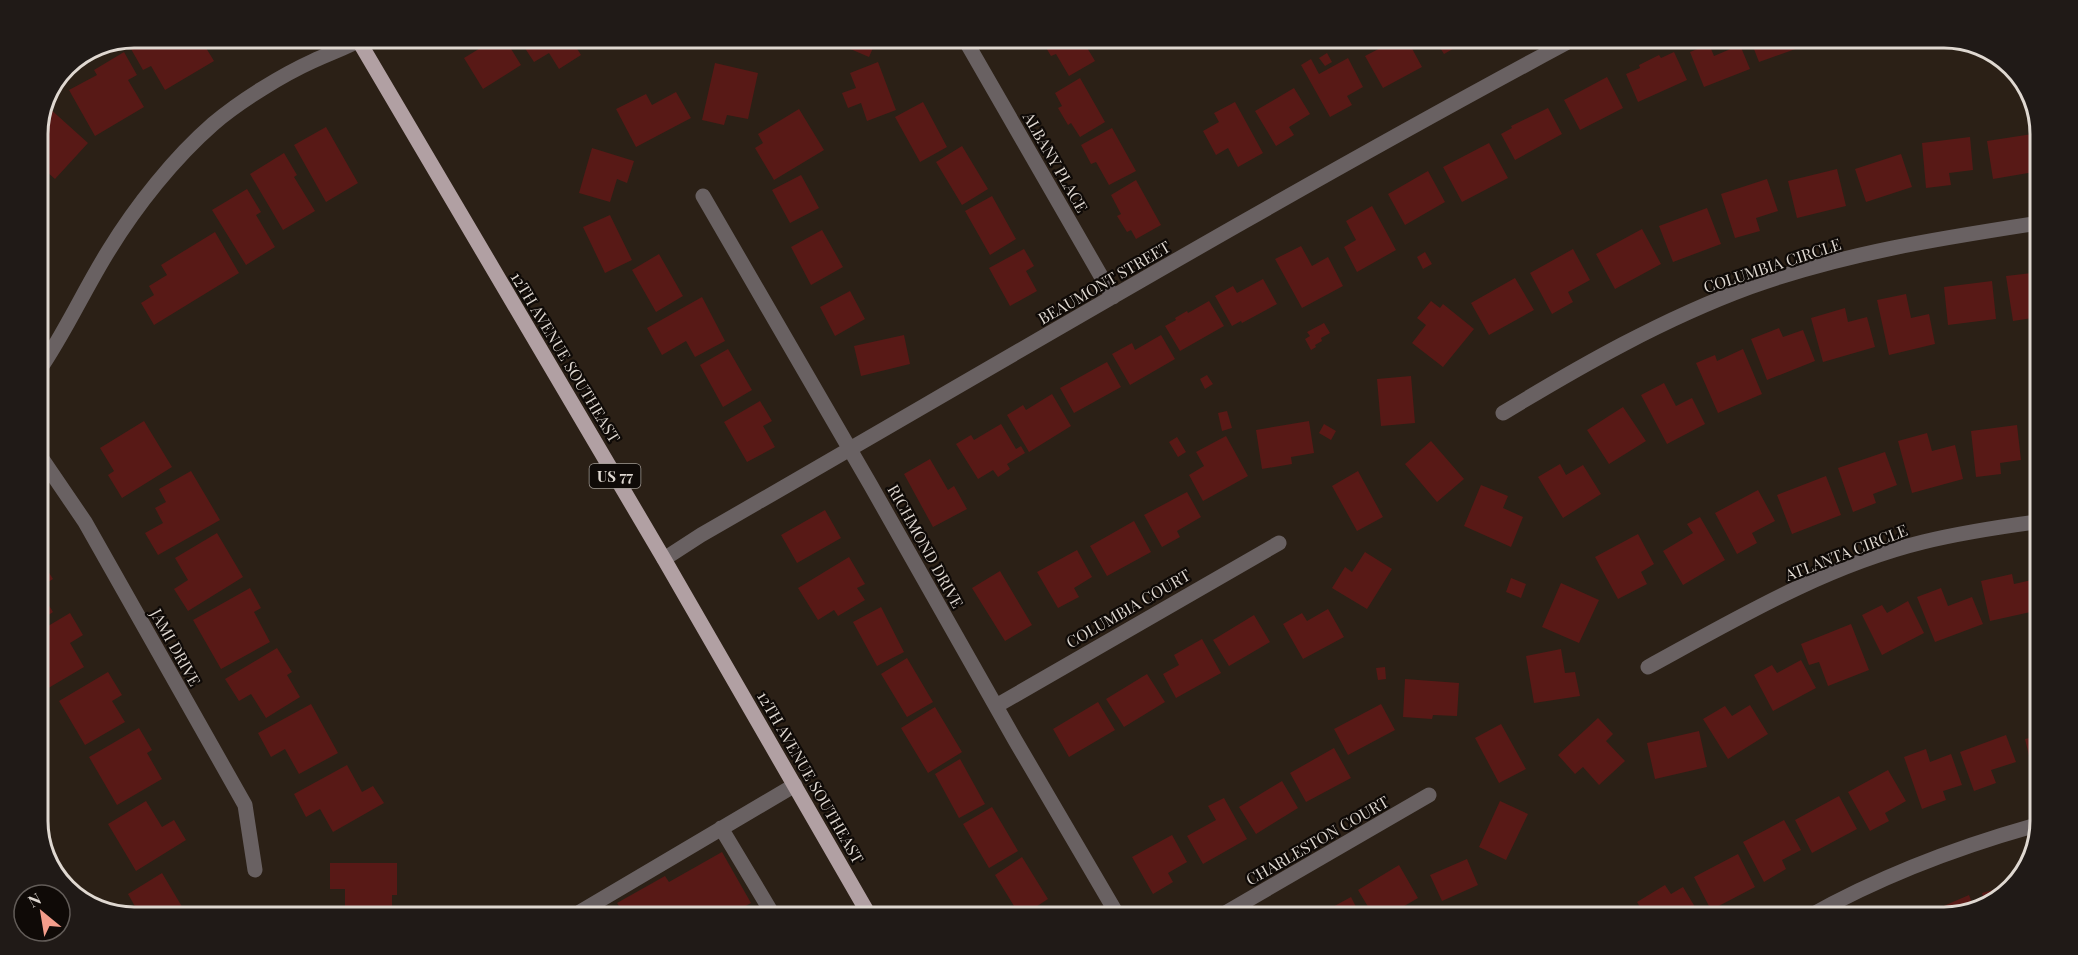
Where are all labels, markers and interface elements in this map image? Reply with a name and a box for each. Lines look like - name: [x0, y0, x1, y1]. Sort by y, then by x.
- street label: ALBANY PLACE: [1018, 107, 1093, 216]
- street label: COLUMBIA CIRCLE: [1701, 233, 1843, 297]
- street label: BEAUMONT STREET: [1034, 236, 1174, 328]
- street label: 12TH AVENUE SOUTHEAST: [507, 268, 625, 446]
- road number: US 77: [590, 464, 640, 488]
- street label: RICHMOND DRIVE: [883, 480, 969, 612]
- street label: ATLANTA CIRCLE: [1781, 519, 1910, 585]
- street label: COLUMBIA COURT: [1062, 564, 1194, 652]
- street label: JAMI DRIVE: [146, 604, 206, 689]
- street label: 12TH AVENUE SOUTHEAST: [753, 687, 869, 867]
- street label: CHARLESTON COURT: [1242, 790, 1392, 890]
- north arrow: [12, 883, 72, 943]
- text: N: [24, 887, 45, 912]

